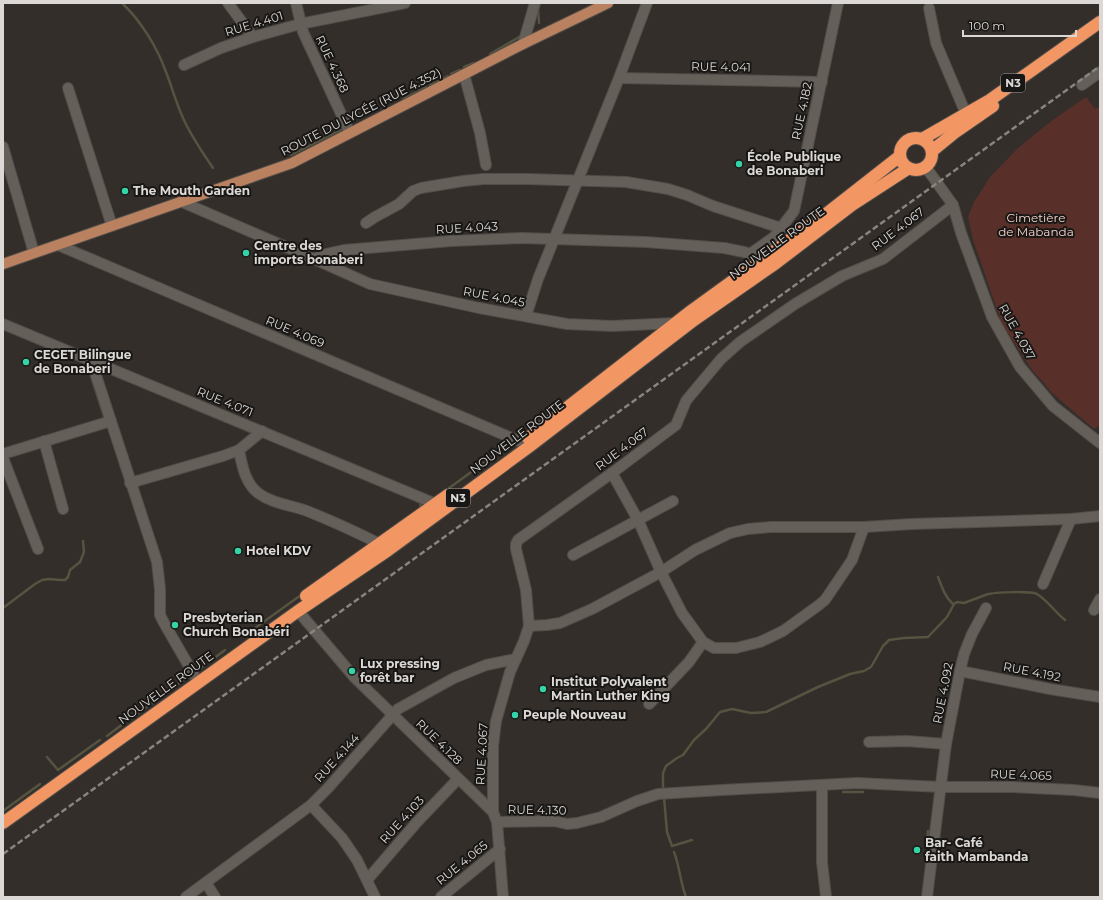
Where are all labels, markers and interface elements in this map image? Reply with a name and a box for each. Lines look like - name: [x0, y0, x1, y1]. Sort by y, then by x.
- street label: RUE 4.401: [223, 8, 285, 39]
- scale bar: [963, 12, 1076, 38]
- text: 100 m: [969, 18, 1005, 33]
- street label: RUE 4.368: [313, 33, 352, 95]
- street label: RUE 4.041: [691, 58, 751, 75]
- street label: ROUTE DU LYCÉE (RUE 4.352): [278, 64, 444, 159]
- road number: N3: [1001, 74, 1025, 92]
- street label: RUE 4.182: [788, 80, 815, 141]
- place label: École Publique de Bonaberi: [747, 149, 842, 178]
- marker: École Publique de Bonaberi: [734, 159, 744, 169]
- place label: The Mouth Garden: [133, 183, 250, 198]
- marker: The Mouth Garden: [120, 186, 130, 196]
- street label: NOUVELLE ROUTE: [726, 203, 827, 282]
- street label: RUE 4.067: [868, 204, 927, 253]
- park label: Cimetière de Mabanda: [998, 210, 1074, 239]
- street label: RUE 4.043: [435, 218, 499, 237]
- place label: Centre des imports bonaberi: [254, 238, 363, 267]
- marker: Centre des imports bonaberi: [241, 248, 251, 258]
- street label: RUE 4.045: [462, 283, 526, 310]
- street label: RUE 4.037: [996, 301, 1039, 362]
- street label: RUE 4.069: [263, 312, 327, 351]
- place label: CEGET Bilingue de Bonaberi: [34, 347, 132, 376]
- marker: CEGET Bilingue de Bonaberi: [21, 357, 31, 367]
- street label: RUE 4.071: [195, 383, 255, 420]
- street label: NOUVELLE ROUTE: [467, 396, 567, 477]
- street label: RUE 4.067: [592, 424, 651, 473]
- road number: N3: [446, 489, 470, 507]
- place label: Hotel KDV: [246, 543, 312, 558]
- marker: Hotel KDV: [233, 546, 243, 556]
- place label: Presbyterian Church Bonabéri: [183, 610, 289, 639]
- marker: Presbyterian Church Bonabéri: [170, 620, 180, 630]
- street label: NOUVELLE ROUTE: [115, 648, 216, 727]
- place label: Lux pressing forêt bar: [360, 656, 440, 685]
- street label: RUE 4.192: [1002, 659, 1062, 684]
- street label: RUE 4.092: [929, 661, 956, 725]
- marker: Lux pressing forêt bar: [347, 666, 357, 676]
- place label: Institut Polyvalent Martin Luther King: [551, 674, 670, 703]
- marker: Institut Polyvalent Martin Luther King: [538, 684, 548, 694]
- place label: Peuple Nouveau: [523, 707, 626, 722]
- marker: Peuple Nouveau: [510, 710, 520, 720]
- street label: RUE 4.128: [413, 716, 466, 768]
- street label: RUE 4.067: [472, 723, 491, 785]
- street label: RUE 4.144: [311, 730, 362, 785]
- street label: RUE 4.065: [990, 766, 1052, 783]
- street label: RUE 4.103: [376, 793, 427, 847]
- street label: RUE 4.130: [507, 801, 567, 818]
- place label: Bar- Café faith Mambanda: [925, 835, 1029, 864]
- street label: RUE 4.065: [433, 837, 491, 888]
- marker: Bar- Café faith Mambanda: [912, 845, 922, 855]

